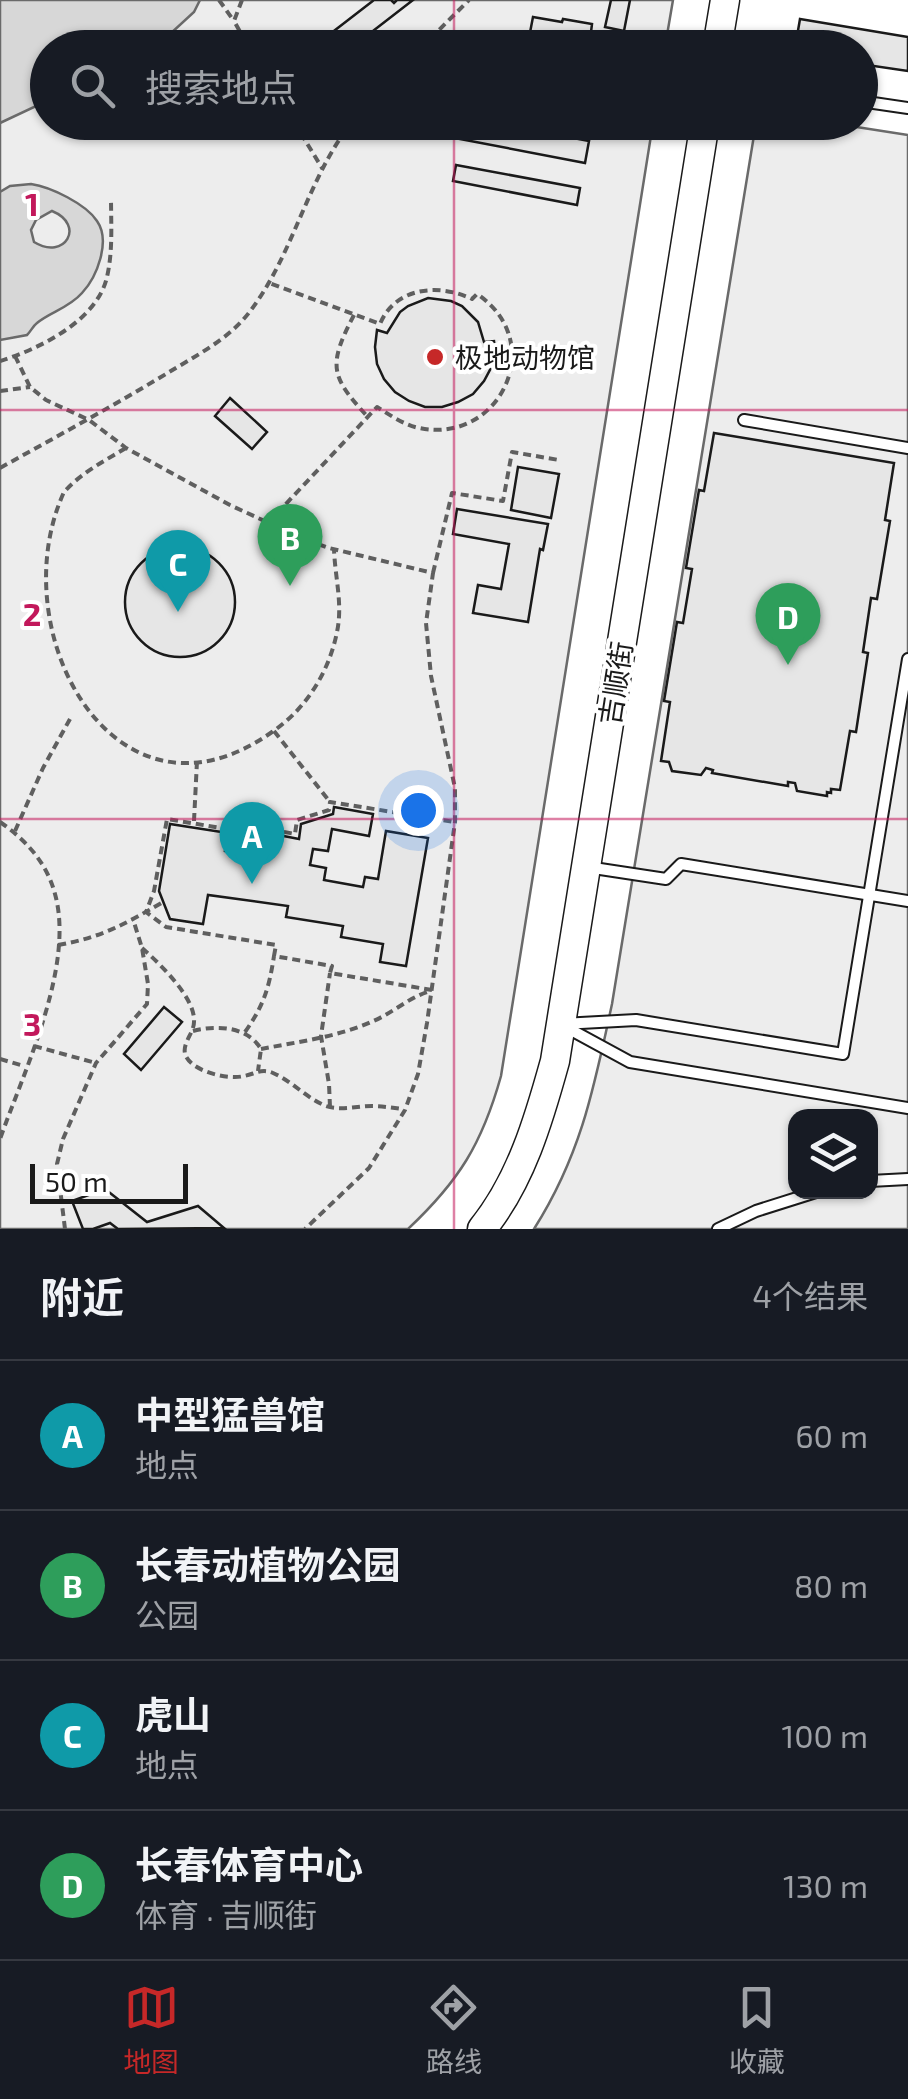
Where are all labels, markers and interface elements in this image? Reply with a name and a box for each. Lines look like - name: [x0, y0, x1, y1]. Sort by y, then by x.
- search box: [30, 30, 878, 140]
- icon: search: [65, 58, 120, 113]
- text: 搜索地点: [145, 64, 297, 110]
- text: 1: [25, 184, 39, 222]
- place label: 极地动物馆: [455, 340, 595, 374]
- marker: 极地动物馆: [424, 346, 446, 368]
- pin: B: [258, 504, 322, 586]
- pin: C: [146, 530, 210, 612]
- pin: D: [756, 582, 820, 665]
- text: 2: [23, 594, 41, 632]
- street label: 吉顺街: [592, 639, 638, 727]
- your location: [393, 785, 444, 836]
- pin: A: [220, 802, 284, 884]
- text: 3: [23, 1004, 41, 1042]
- map controls: [788, 1109, 878, 1199]
- button: layers: [788, 1109, 878, 1199]
- scale bar: [30, 1159, 188, 1204]
- text: 50 m: [45, 1164, 108, 1198]
- text: 附近: [40, 1271, 124, 1321]
- text: 4个结果: [752, 1276, 868, 1314]
- text: 中型猛兽馆: [135, 1391, 325, 1437]
- text: A: [62, 1416, 83, 1454]
- text: 60 m: [795, 1416, 868, 1454]
- text: 地点: [135, 1445, 199, 1483]
- text: 长春动植物公园: [135, 1541, 401, 1587]
- text: B: [62, 1566, 83, 1604]
- text: 80 m: [794, 1566, 868, 1604]
- text: 公园: [135, 1595, 199, 1633]
- text: 虎山: [135, 1691, 211, 1737]
- text: C: [63, 1716, 82, 1754]
- text: 100 m: [782, 1716, 868, 1754]
- text: 地点: [135, 1745, 199, 1783]
- text: 长春体育中心: [135, 1841, 363, 1887]
- text: D: [62, 1866, 83, 1904]
- text: 130 m: [783, 1866, 868, 1904]
- text: 体育 · 吉顺街: [135, 1895, 317, 1933]
- tab: 地图: [123, 1980, 179, 2080]
- tab: 路线: [426, 1980, 482, 2080]
- tab: 收藏: [729, 1980, 785, 2080]

